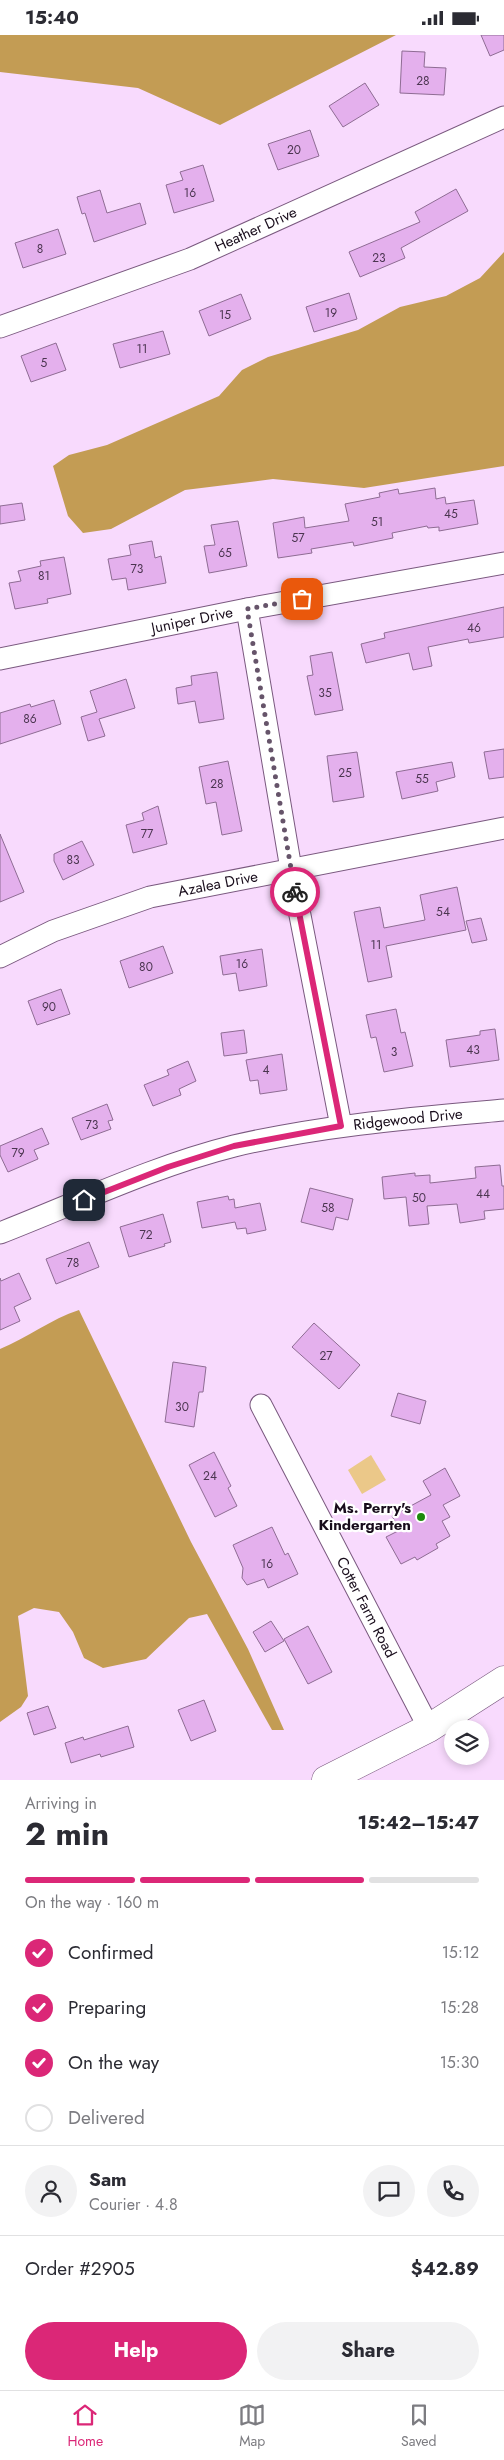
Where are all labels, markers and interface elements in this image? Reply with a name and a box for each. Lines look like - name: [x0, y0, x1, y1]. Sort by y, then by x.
- text: 15:40: [25, 4, 79, 31]
- house number: 28: [416, 72, 430, 90]
- house number: 20: [287, 141, 301, 159]
- house number: 16: [184, 184, 196, 202]
- street label: Heather Drive: [211, 201, 301, 257]
- house number: 8: [37, 240, 43, 258]
- house number: 23: [372, 249, 386, 267]
- house number: 19: [325, 304, 337, 322]
- house number: 15: [219, 306, 231, 324]
- house number: 11: [137, 340, 147, 358]
- house number: 5: [41, 354, 48, 372]
- house number: 45: [444, 505, 458, 523]
- house number: 51: [371, 513, 383, 531]
- house number: 57: [291, 529, 305, 547]
- house number: 65: [218, 544, 232, 562]
- house number: 73: [131, 560, 144, 578]
- house number: 81: [38, 567, 50, 585]
- pin: [281, 578, 323, 620]
- icon: bag: [288, 585, 316, 613]
- street label: Juniper Drive: [147, 601, 235, 639]
- house number: 46: [467, 619, 481, 637]
- house number: 35: [318, 684, 332, 702]
- house number: 86: [23, 710, 37, 728]
- house number: 25: [338, 764, 352, 782]
- house number: 55: [415, 770, 429, 788]
- house number: 28: [210, 775, 224, 793]
- house number: 77: [141, 825, 154, 843]
- house number: 83: [66, 851, 80, 869]
- street label: Azalea Drive: [176, 865, 260, 902]
- courier: [270, 867, 320, 917]
- icon: bike: [281, 878, 309, 906]
- house number: 54: [436, 903, 450, 921]
- house number: 11: [371, 936, 381, 954]
- house number: 16: [236, 955, 248, 973]
- house number: 80: [139, 958, 153, 976]
- house number: 90: [42, 998, 56, 1016]
- house number: 43: [466, 1041, 480, 1059]
- house number: 3: [391, 1043, 398, 1061]
- house number: 4: [263, 1061, 270, 1079]
- street label: Ridgewood Drive: [352, 1103, 464, 1136]
- house number: 73: [86, 1116, 99, 1134]
- house number: 79: [11, 1144, 25, 1162]
- pin: [63, 1179, 105, 1221]
- house number: 44: [476, 1185, 490, 1203]
- icon: home: [70, 1186, 98, 1214]
- house number: 50: [412, 1189, 426, 1207]
- house number: 58: [321, 1199, 335, 1217]
- house number: 72: [139, 1226, 153, 1244]
- house number: 78: [67, 1254, 79, 1272]
- house number: 27: [319, 1347, 333, 1365]
- house number: 30: [175, 1398, 189, 1416]
- house number: 24: [203, 1467, 217, 1485]
- place label: Ms. Perry's Kindergarten: [319, 1497, 411, 1536]
- marker: Ms. Perry's Kindergarten: [415, 1511, 427, 1523]
- street label: Cotter Farm Road: [331, 1553, 402, 1662]
- house number: 16: [261, 1555, 273, 1573]
- map controls: [444, 1720, 489, 1765]
- button: layers: [444, 1720, 489, 1765]
- text: Arriving in: [25, 1792, 97, 1815]
- text: 15:42–15:47: [358, 1809, 479, 1836]
- text: 2 min: [25, 1811, 109, 1857]
- text: On the way · 160 m: [25, 1891, 159, 1914]
- icon: check: [25, 1939, 53, 1967]
- text: Confirmed: [68, 1939, 154, 1966]
- text: 15:12: [442, 1941, 479, 1964]
- icon: check: [25, 1994, 53, 2022]
- text: Preparing: [68, 1994, 146, 2021]
- text: 15:28: [440, 1996, 479, 2019]
- icon: check: [25, 2049, 53, 2077]
- text: On the way: [68, 2049, 159, 2076]
- text: 15:30: [440, 2051, 479, 2074]
- text: Delivered: [68, 2104, 145, 2131]
- button: person: [25, 2165, 77, 2217]
- button: chat: [363, 2165, 415, 2217]
- button: phone: [427, 2165, 479, 2217]
- text: Sam: [89, 2166, 127, 2193]
- text: Courier · 4.8: [89, 2193, 178, 2216]
- text: Order #2905: [25, 2255, 135, 2282]
- text: $42.89: [411, 2255, 479, 2282]
- button: Help: [25, 2322, 247, 2380]
- button: Share: [257, 2322, 479, 2380]
- tab: Home: [67, 2401, 103, 2451]
- tab: Map: [238, 2401, 266, 2451]
- tab: Saved: [401, 2401, 437, 2451]

